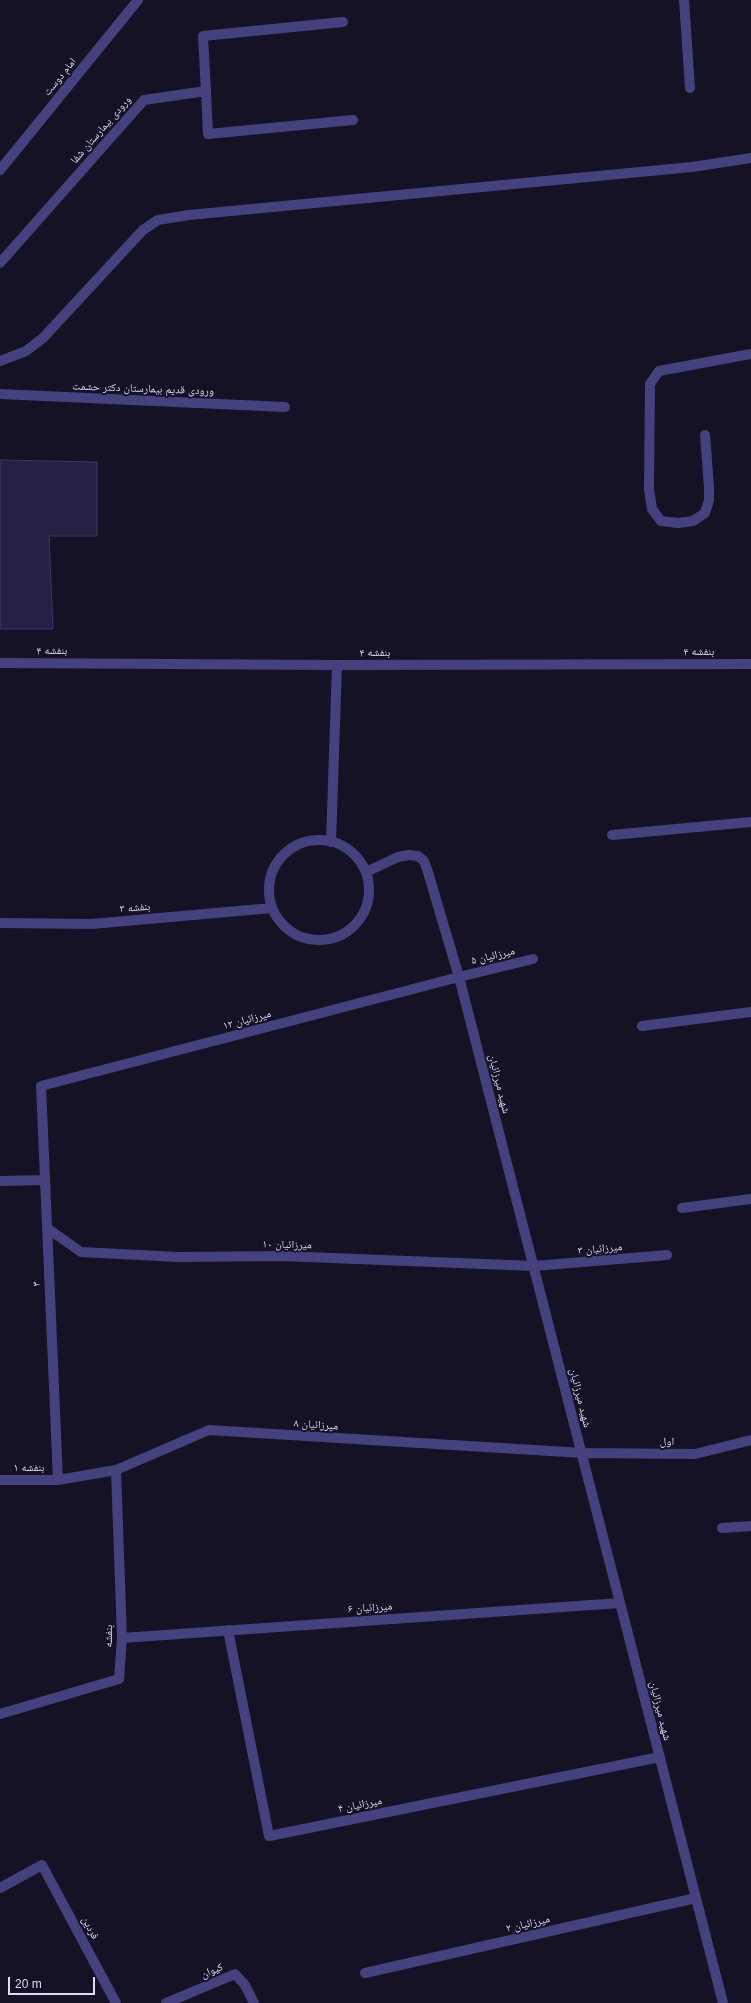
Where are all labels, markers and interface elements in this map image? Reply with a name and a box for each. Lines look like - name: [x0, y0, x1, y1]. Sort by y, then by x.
- street label: امام دوست: [41, 55, 79, 99]
- street label: ورودی بیمارستان شفا: [68, 93, 134, 167]
- street label: ورودی قدیم بیمارستان دکتر حشمت: [72, 380, 214, 398]
- street label: بنفشه ۴: [37, 644, 67, 658]
- street label: بنفشه ۴: [684, 645, 714, 659]
- street label: بنفشه ۴: [360, 646, 390, 660]
- street label: بنفشه ۳: [119, 900, 151, 916]
- street label: میرزائیان ۵: [470, 945, 516, 967]
- street label: میرزائیان ۱۲: [221, 1007, 273, 1033]
- street label: شهید میرزائیان: [485, 1053, 513, 1115]
- street label: میرزائیان ۱۰: [262, 1238, 312, 1252]
- street label: میرزائیان ۳: [577, 1240, 623, 1258]
- street label: ۳: [30, 1281, 44, 1287]
- street label: شهید میرزائیان: [566, 1367, 594, 1429]
- street label: میرزائیان ۸: [293, 1417, 339, 1433]
- street label: اول: [660, 1435, 674, 1449]
- street label: بنفشه ۱: [14, 1461, 44, 1475]
- street label: میرزائیان ۶: [347, 1600, 393, 1616]
- street label: بنفشه: [102, 1625, 116, 1647]
- street label: شهید میرزائیان: [646, 1680, 674, 1742]
- street label: میرزائیان ۴: [337, 1794, 383, 1816]
- street label: میرزائیان ۲: [505, 1913, 551, 1935]
- street label: فردین: [79, 1914, 101, 1942]
- street label: کیوان: [199, 1960, 225, 1982]
- scale bar: [10, 1969, 97, 1995]
- text: 20 m: [15, 1977, 42, 1991]

